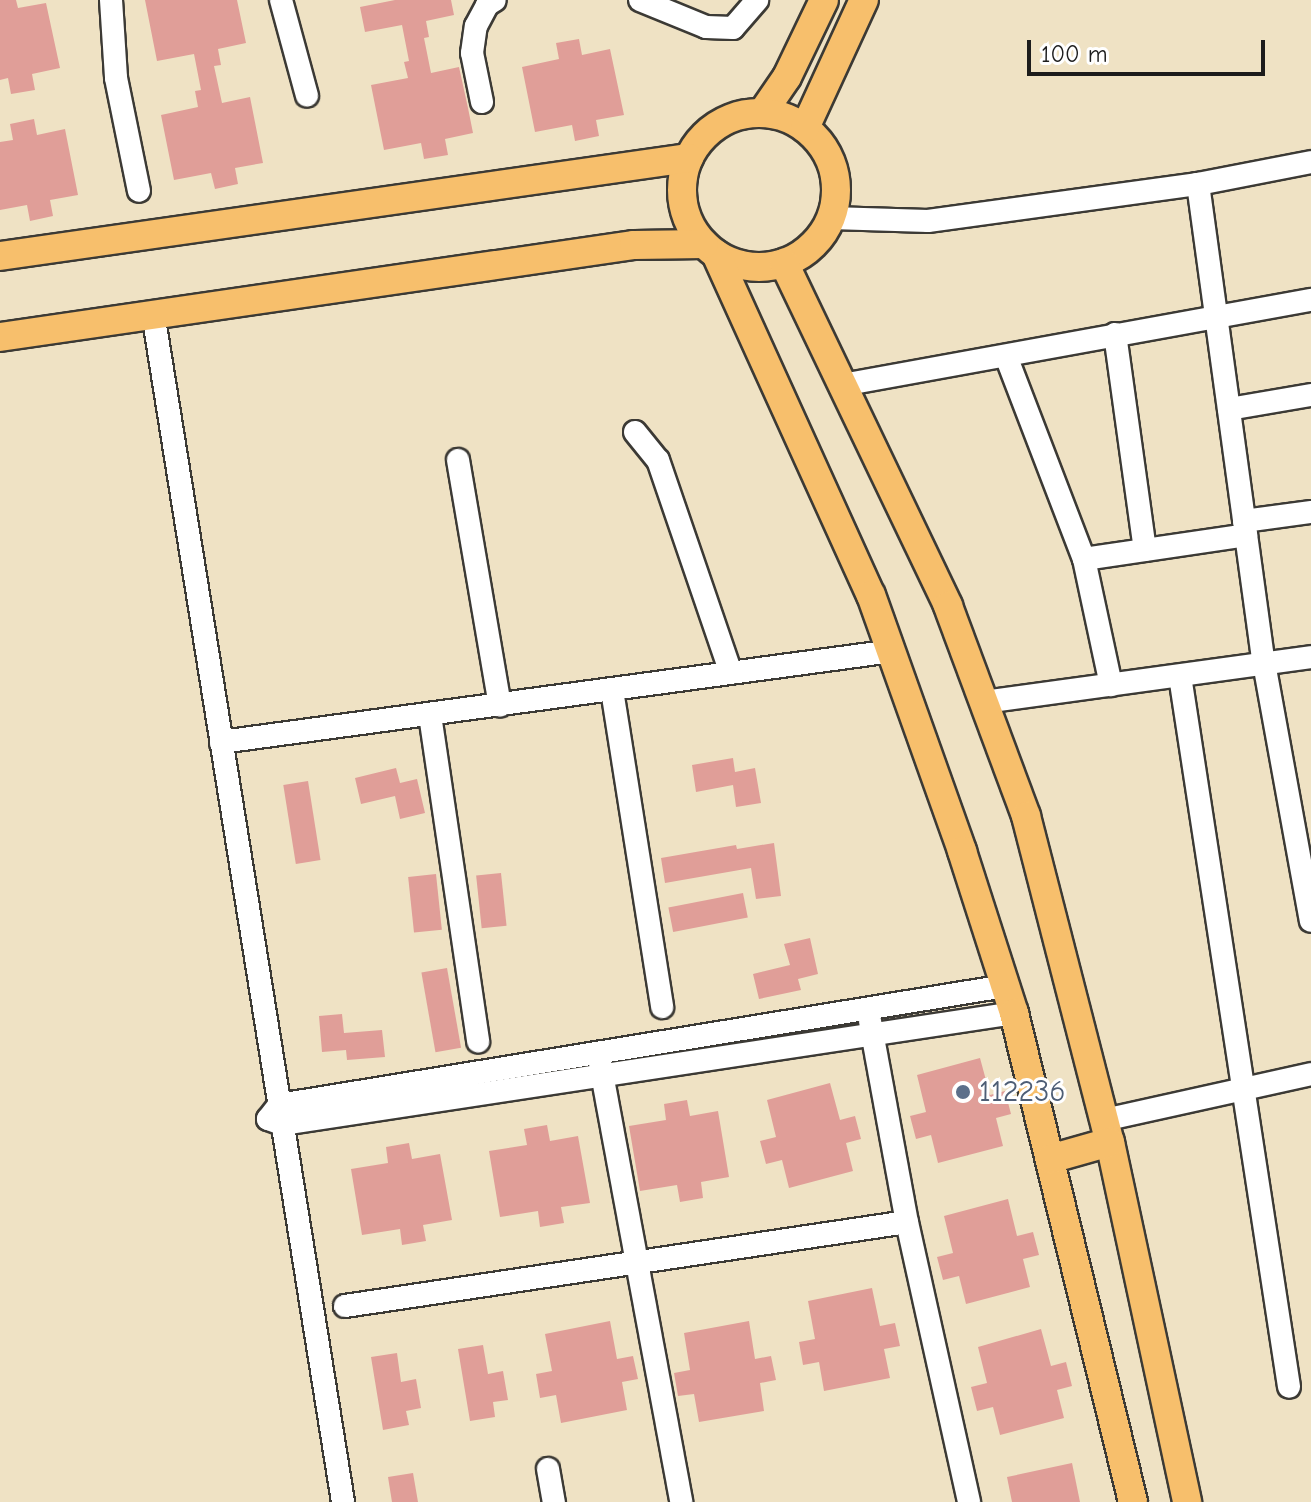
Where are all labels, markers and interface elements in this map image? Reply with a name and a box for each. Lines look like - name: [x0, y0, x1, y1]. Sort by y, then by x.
- scale bar: [1031, 24, 1269, 74]
- text: 100 m: [1041, 40, 1108, 68]
- place label: 112236: [979, 1074, 1066, 1110]
- marker: 112236: [954, 1083, 972, 1101]

